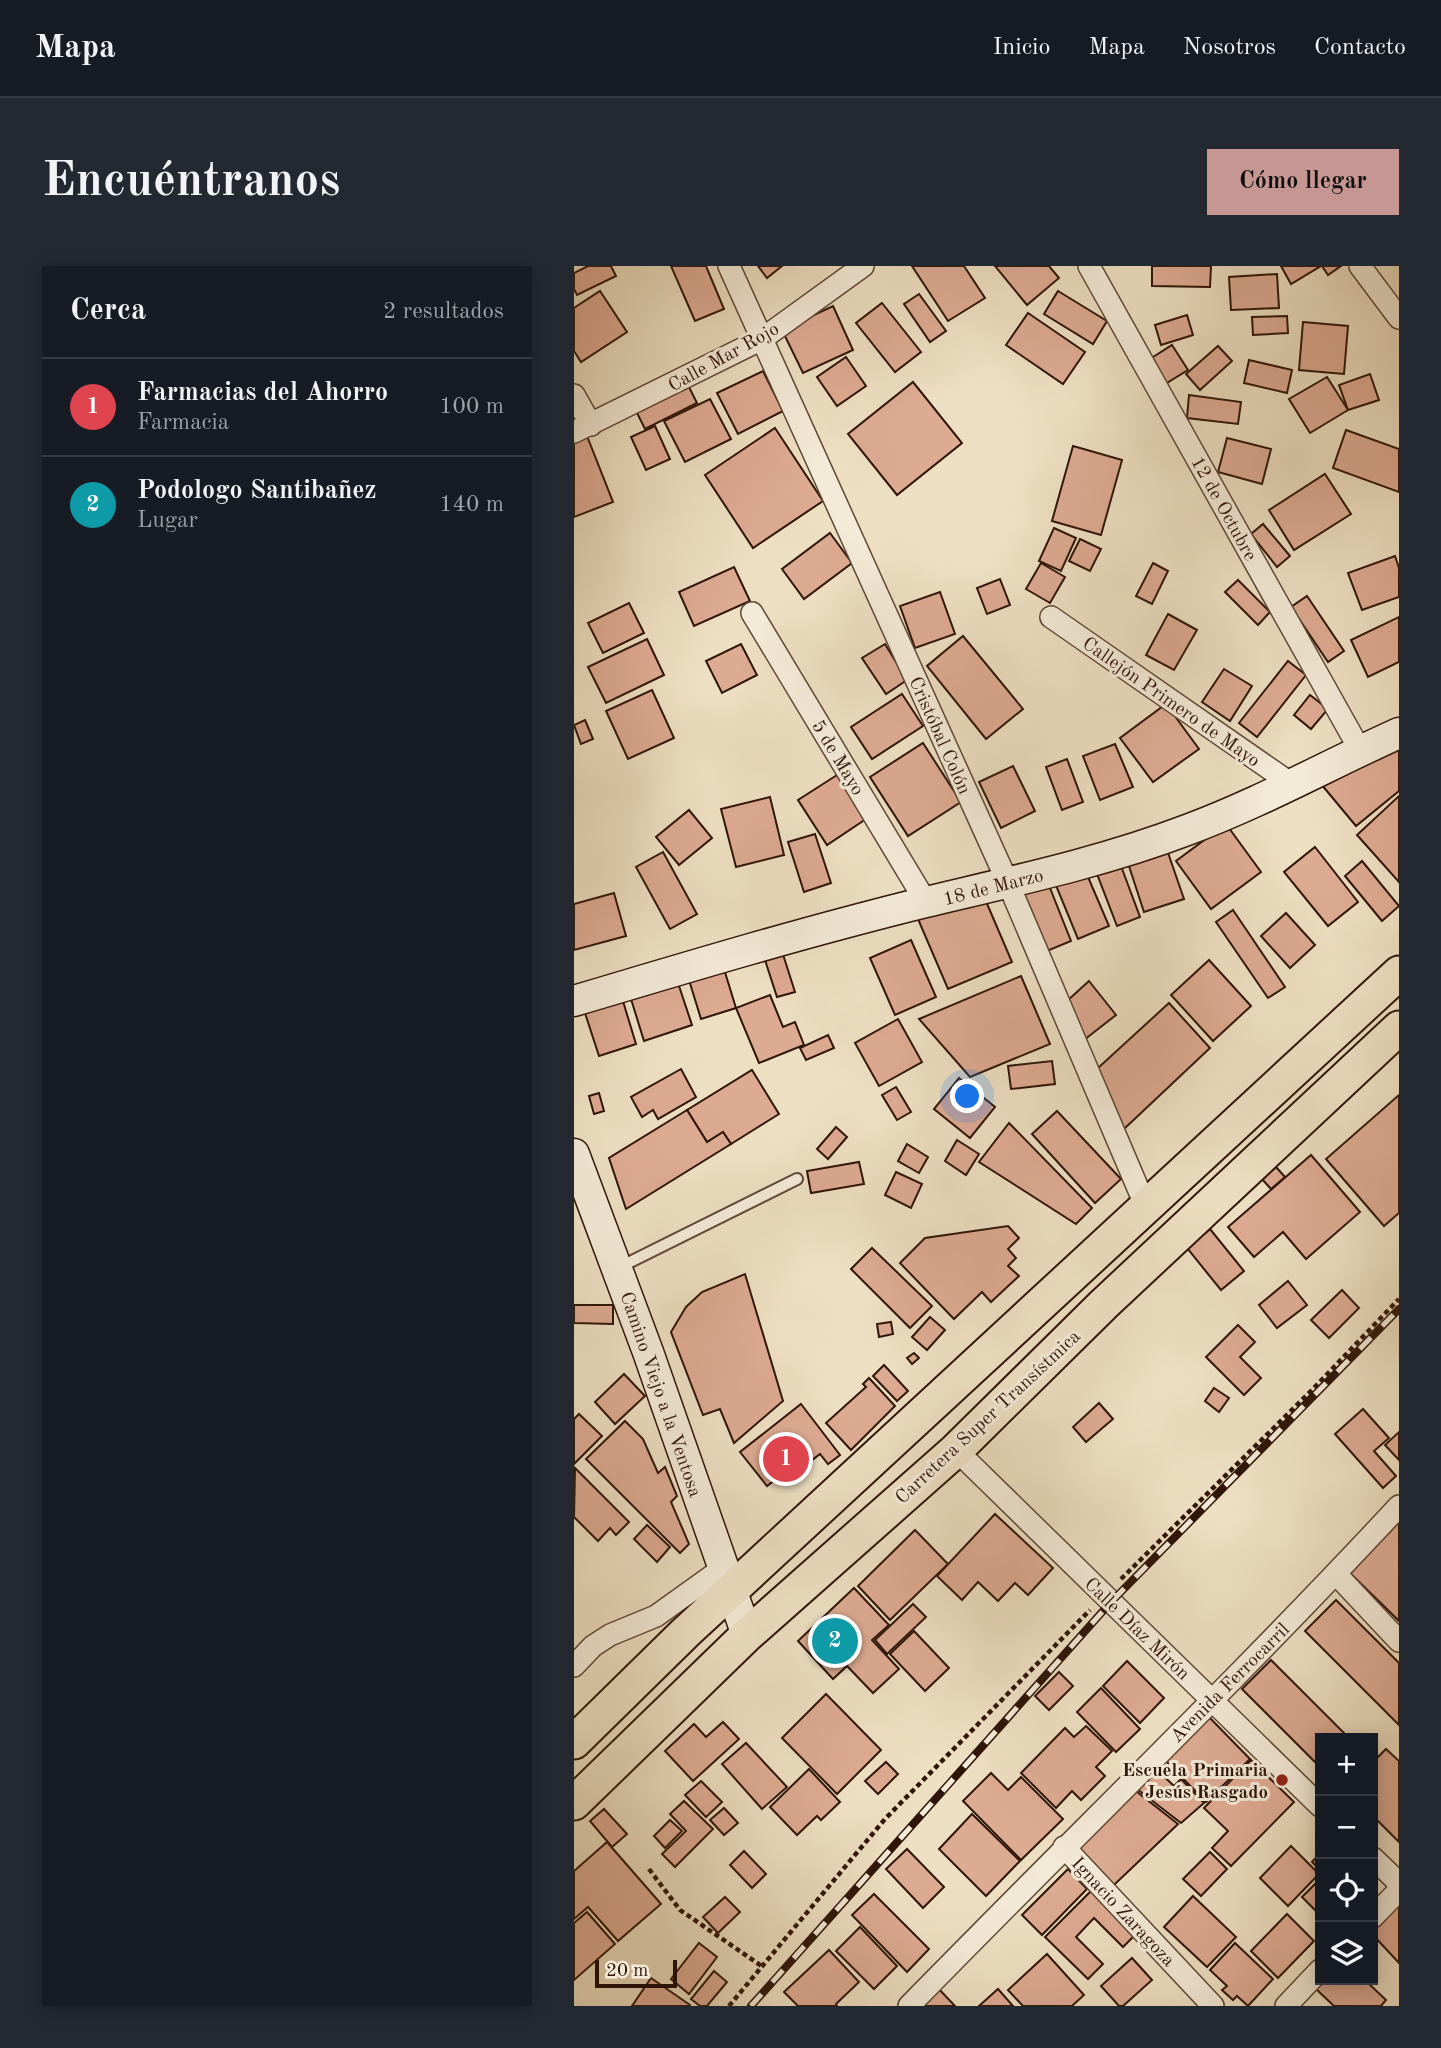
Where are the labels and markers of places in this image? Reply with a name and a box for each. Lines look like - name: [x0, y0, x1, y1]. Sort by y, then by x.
- pin: 1: [763, 1433, 809, 1485]
- pin: 2: [812, 1615, 858, 1667]
- place label: Escuela Primaria Jesús Rasgado: [1122, 1762, 1268, 1803]
- marker: Escuela Primaria Jesús Rasgado: [1274, 1772, 1290, 1788]

